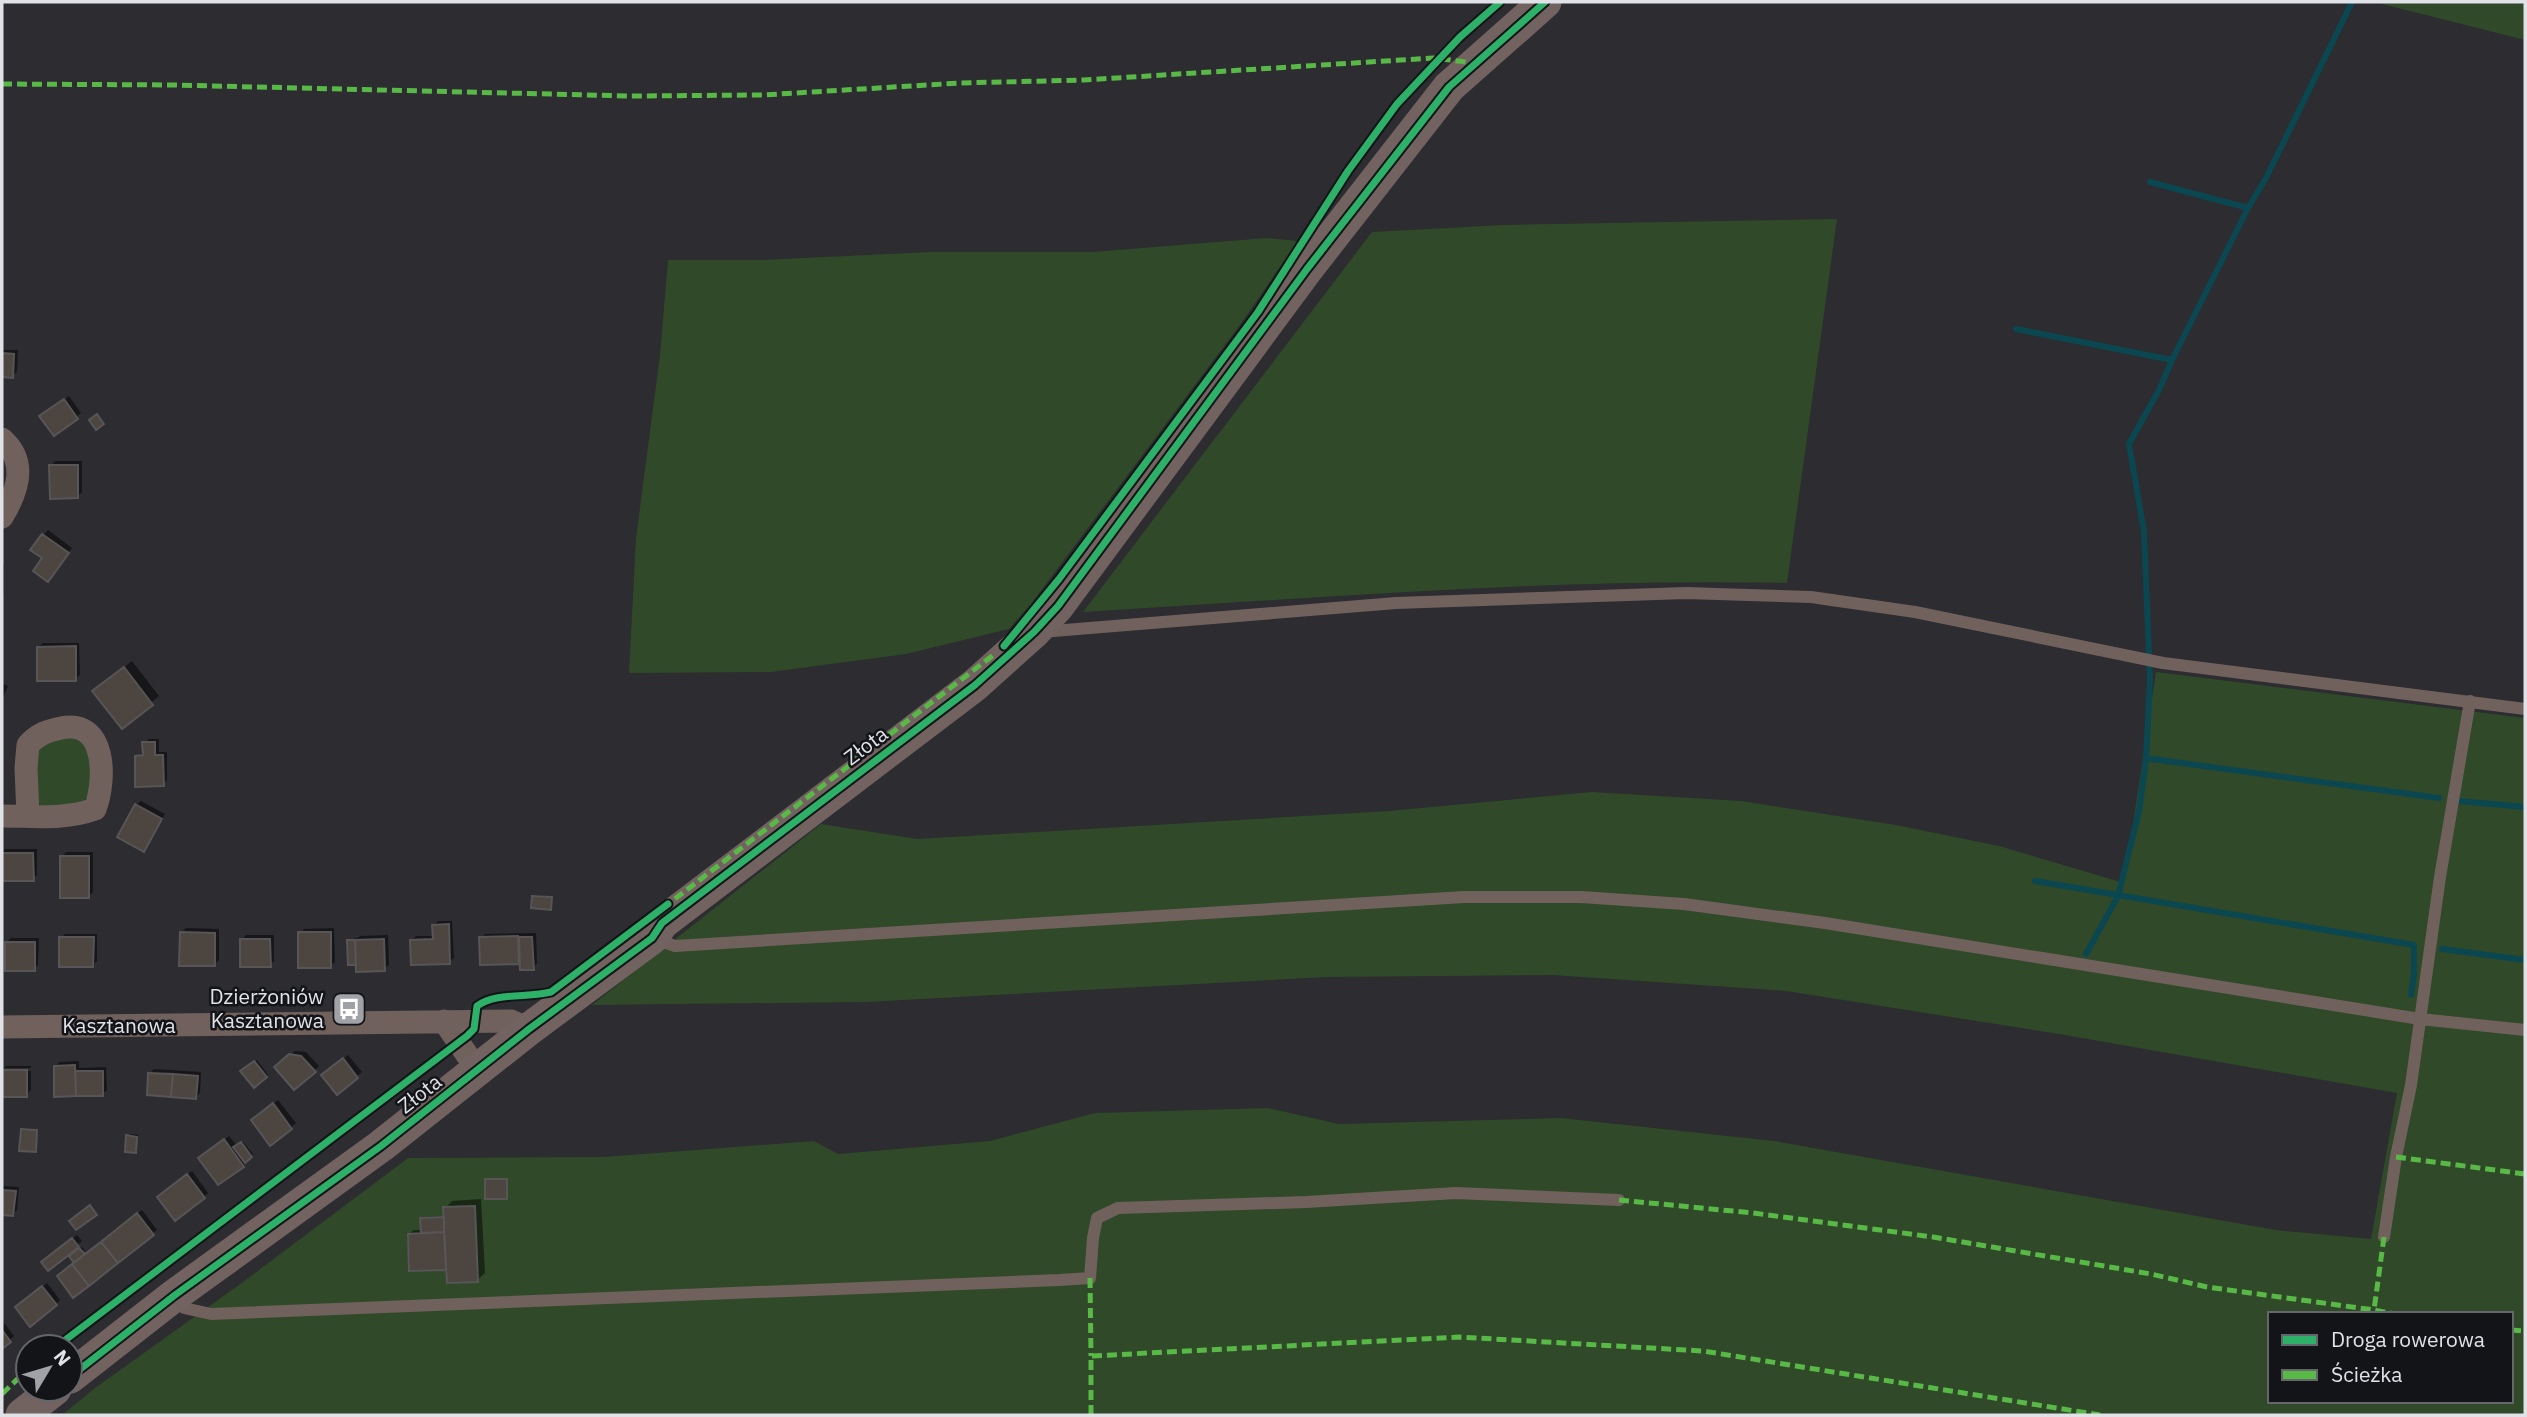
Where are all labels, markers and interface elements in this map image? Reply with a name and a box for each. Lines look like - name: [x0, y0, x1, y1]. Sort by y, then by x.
- street label: Złota: [838, 719, 893, 771]
- place label: Dzierżoniów Kasztanowa: [209, 982, 324, 1034]
- bus stop icon: Dzierżoniów Kasztanowa: [330, 990, 368, 1028]
- street label: Kasztanowa: [62, 1011, 176, 1039]
- street label: Złota: [392, 1067, 447, 1119]
- legend: [2268, 1312, 2513, 1403]
- text: Droga rowerowa: [2331, 1325, 2485, 1353]
- north arrow: [14, 1333, 84, 1403]
- text: N: [49, 1345, 76, 1370]
- text: Ścieżka: [2331, 1360, 2402, 1388]

